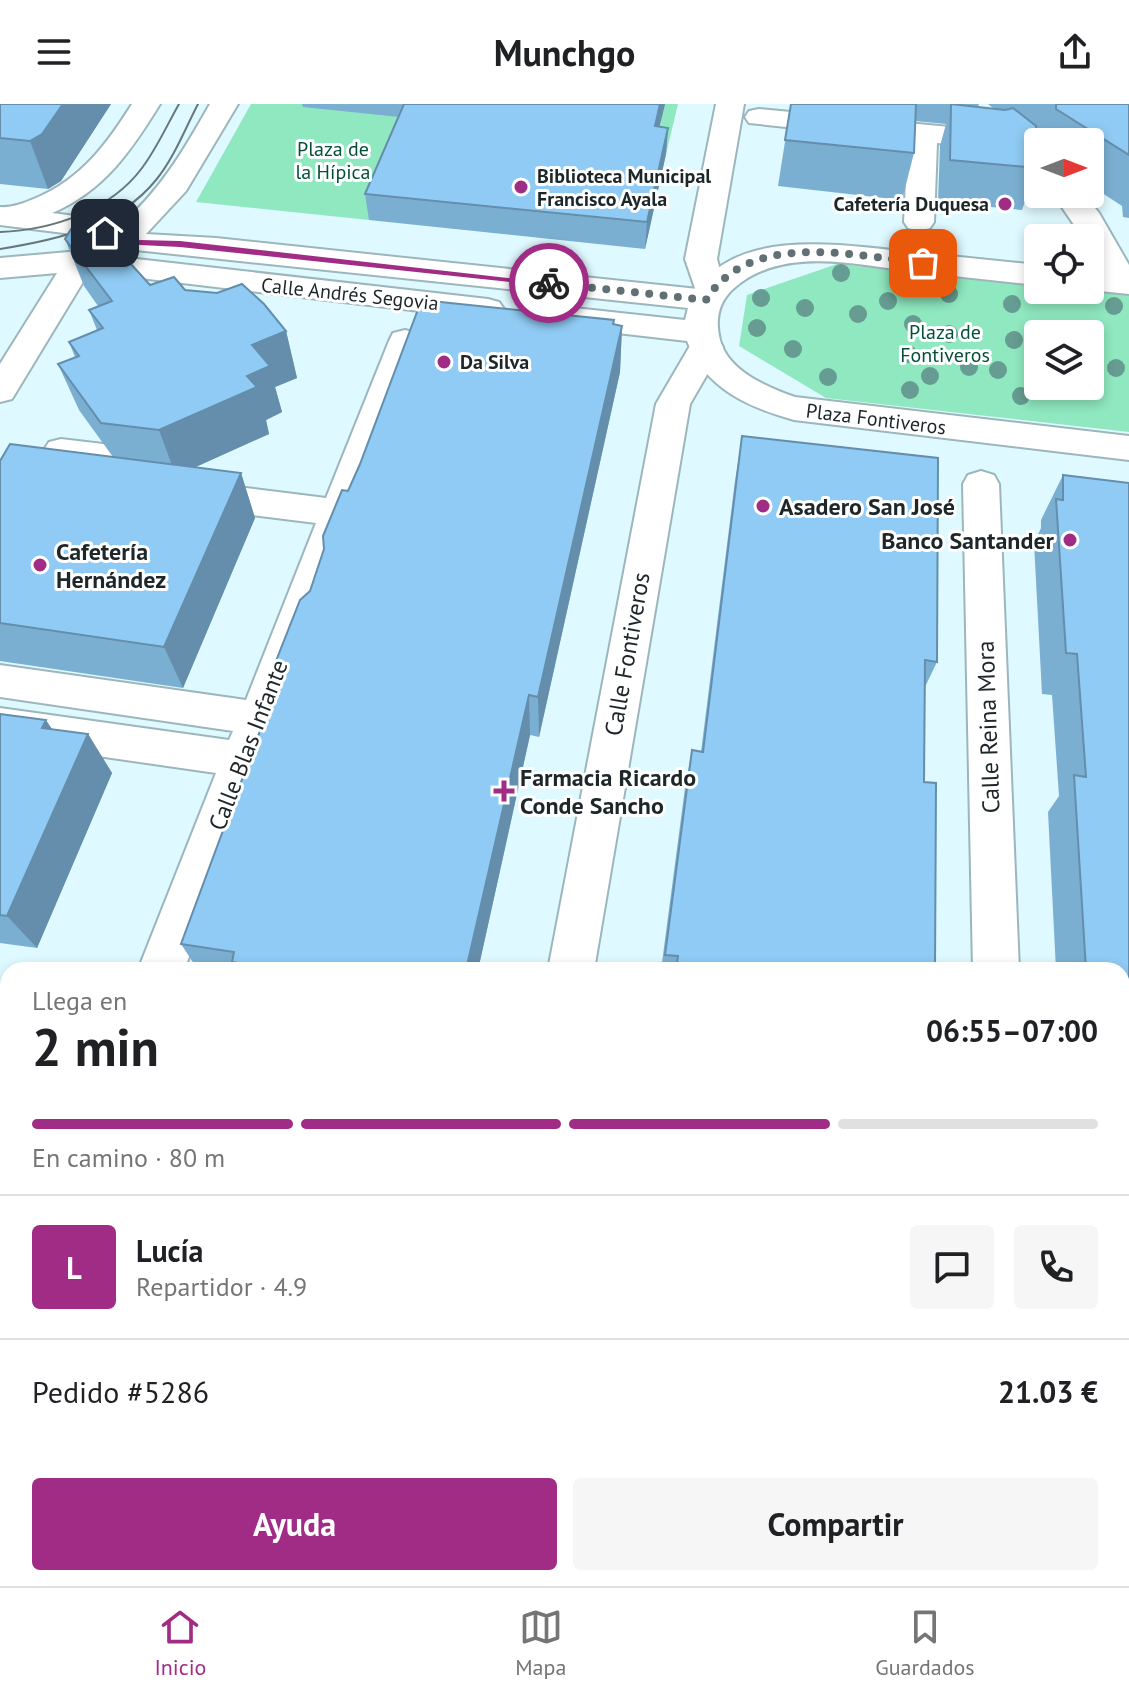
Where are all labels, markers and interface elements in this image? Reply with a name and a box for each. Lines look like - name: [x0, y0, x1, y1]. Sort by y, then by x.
- text: Munchgo: [494, 29, 635, 76]
- icon: menu: [32, 30, 76, 74]
- icon: share: [1053, 30, 1097, 74]
- north arrow: [1024, 128, 1104, 208]
- map controls: [1024, 128, 1104, 400]
- park label: Plaza de la Hípica: [295, 136, 371, 185]
- place label: Biblioteca Municipal Francisco Ayala: [537, 163, 711, 212]
- marker: Biblioteca Municipal Francisco Ayala: [512, 178, 530, 196]
- place label: Cafetería Duquesa: [834, 191, 989, 217]
- marker: Cafetería Duquesa: [996, 195, 1014, 213]
- pin: [71, 199, 139, 267]
- icon: home: [83, 211, 127, 255]
- button: locate: [1024, 224, 1104, 304]
- pin: [889, 229, 957, 297]
- icon: bag: [901, 241, 945, 285]
- courier: [509, 243, 589, 323]
- icon: bike: [527, 261, 571, 305]
- street label: Calle Andrés Segovia: [260, 272, 440, 316]
- park label: Plaza de Fontiveros: [900, 319, 990, 368]
- button: layers: [1024, 320, 1104, 400]
- place label: Da Silva: [460, 349, 529, 375]
- marker: Da Silva: [435, 353, 453, 371]
- street label: Plaza Fontiveros: [805, 398, 947, 440]
- place label: Asadero San José: [779, 491, 955, 522]
- marker: Asadero San José: [754, 497, 772, 515]
- place label: Banco Santander: [881, 525, 1055, 556]
- marker: Banco Santander: [1061, 531, 1079, 549]
- place label: Cafetería Hernández: [56, 536, 166, 595]
- marker: Cafetería Hernández: [31, 556, 49, 574]
- street label: Calle Fontiveros: [597, 570, 657, 738]
- street label: Calle Reina Mora: [969, 640, 1007, 814]
- street label: Calle Blas Infante: [201, 655, 295, 835]
- place label: Farmacia Ricardo Conde Sancho: [520, 762, 696, 821]
- marker: Farmacia Ricardo Conde Sancho: [495, 782, 513, 800]
- text: Llega en: [32, 984, 127, 1017]
- text: 06:55–07:00: [926, 1011, 1098, 1050]
- text: 2 min: [32, 1013, 159, 1080]
- text: En camino · 80 m: [32, 1141, 225, 1174]
- button: chat: [910, 1225, 994, 1309]
- button: phone: [1014, 1225, 1098, 1309]
- text: Lucía: [136, 1231, 204, 1270]
- text: L: [66, 1248, 82, 1287]
- text: Repartidor · 4.9: [136, 1270, 307, 1303]
- text: Pedido #5286: [32, 1372, 209, 1411]
- text: 21.03 €: [998, 1372, 1098, 1411]
- button: Ayuda: [32, 1478, 557, 1570]
- button: Compartir: [573, 1478, 1098, 1570]
- tab: Inicio: [154, 1605, 206, 1681]
- tab: Mapa: [515, 1605, 566, 1681]
- tab: Guardados: [875, 1605, 975, 1681]

